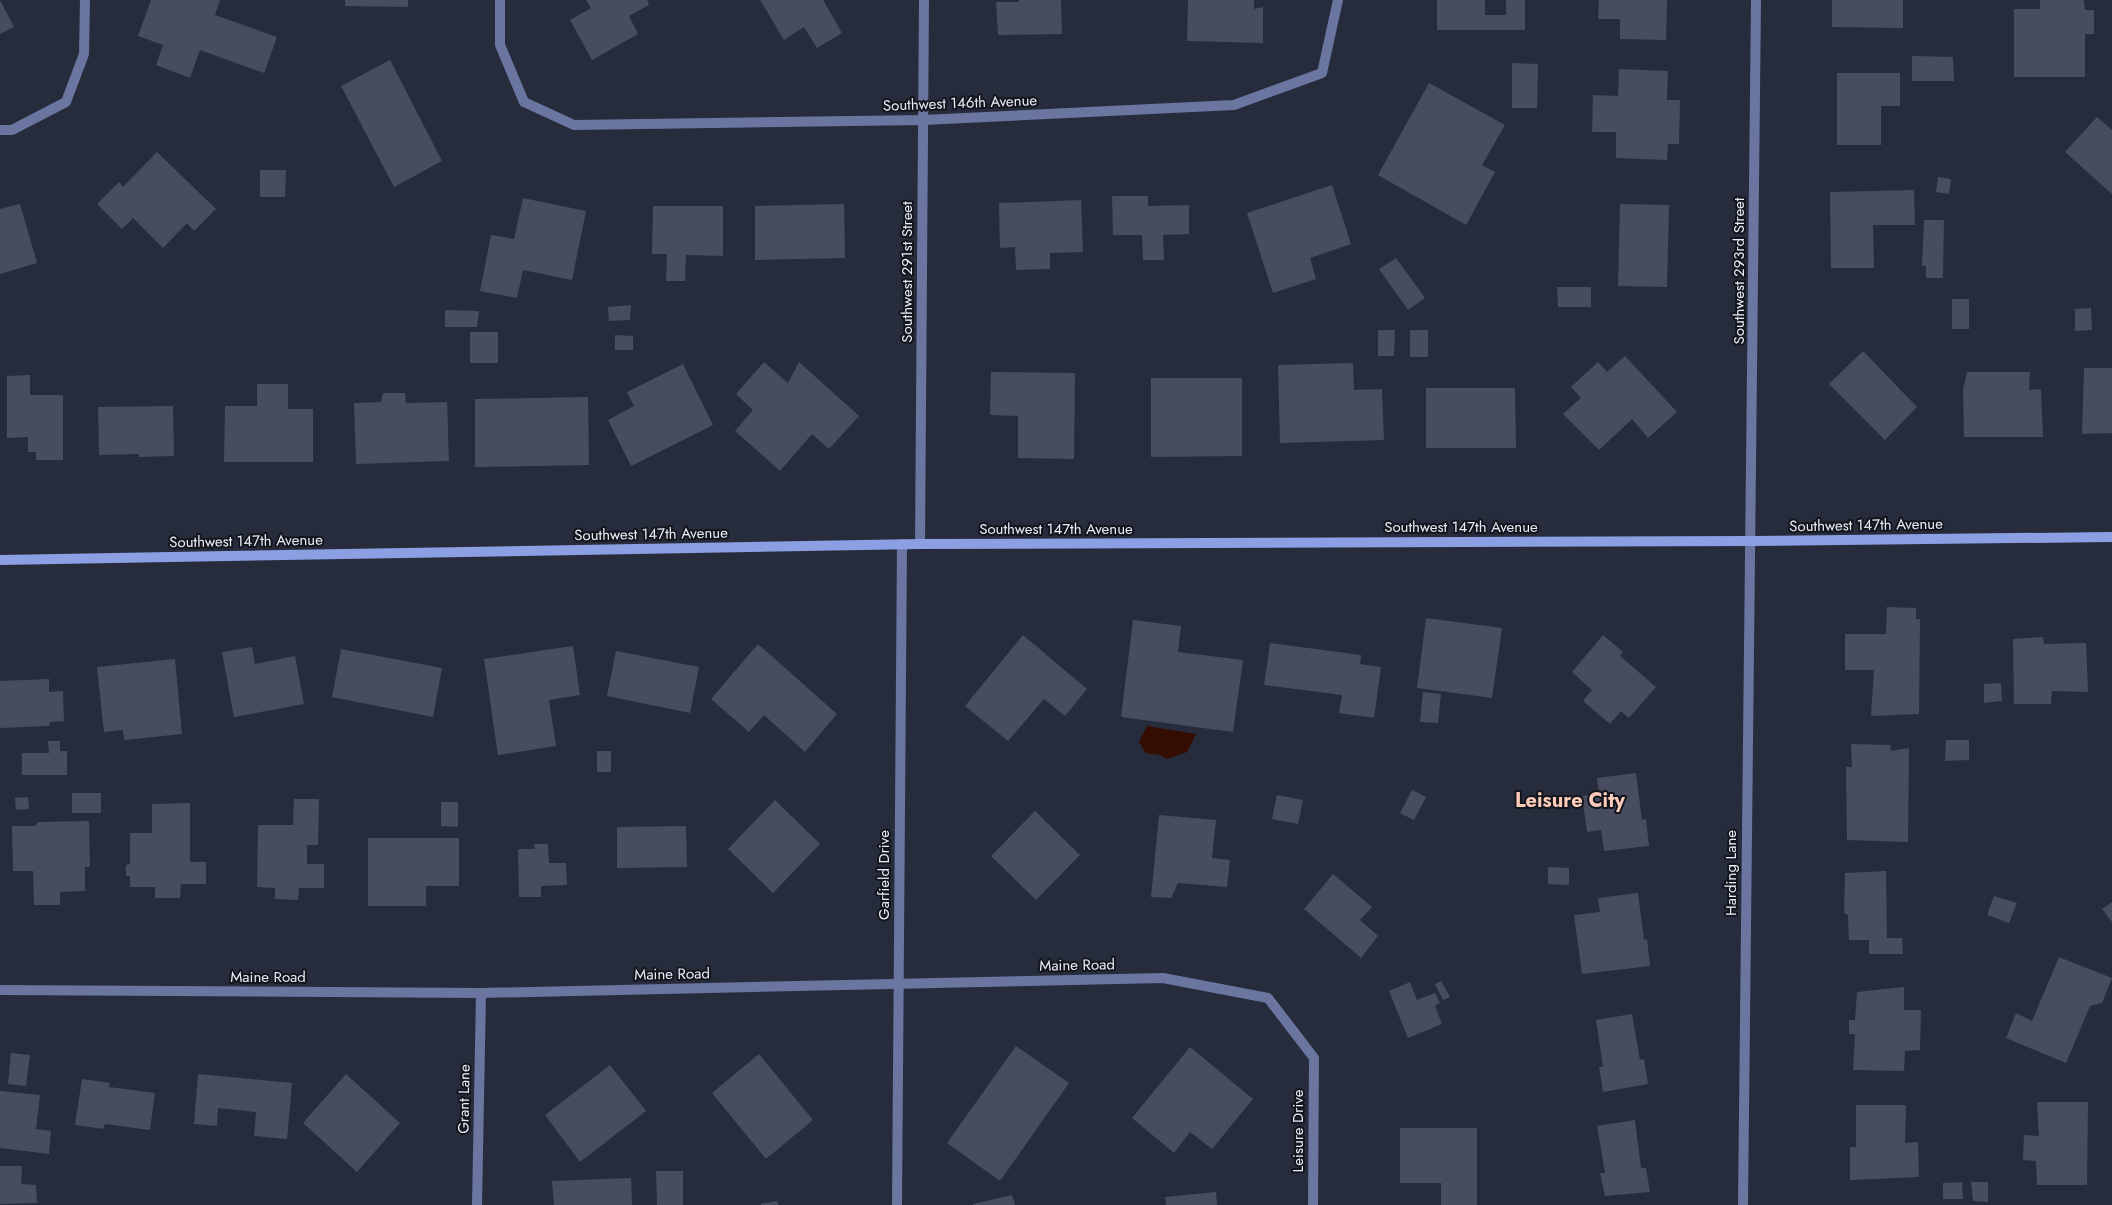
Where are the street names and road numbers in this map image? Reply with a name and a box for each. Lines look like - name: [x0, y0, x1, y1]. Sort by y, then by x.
- street label: Southwest 146th Avenue: [882, 89, 1038, 117]
- street label: Southwest 293rd Street: [1728, 197, 1750, 344]
- street label: Southwest 291st Street: [896, 201, 918, 343]
- street label: Southwest 147th Avenue: [1789, 513, 1943, 537]
- street label: Southwest 147th Avenue: [1384, 516, 1538, 538]
- street label: Southwest 147th Avenue: [979, 518, 1133, 540]
- street label: Southwest 147th Avenue: [574, 522, 728, 546]
- street label: Southwest 147th Avenue: [169, 529, 323, 553]
- street label: Garfield Drive: [873, 830, 895, 920]
- street label: Harding Lane: [1720, 830, 1742, 916]
- street label: Maine Road: [1039, 953, 1115, 977]
- street label: Maine Road: [634, 962, 710, 986]
- street label: Maine Road: [230, 966, 306, 988]
- street label: Grant Lane: [452, 1064, 476, 1134]
- street label: Leisure Drive: [1287, 1089, 1309, 1172]

